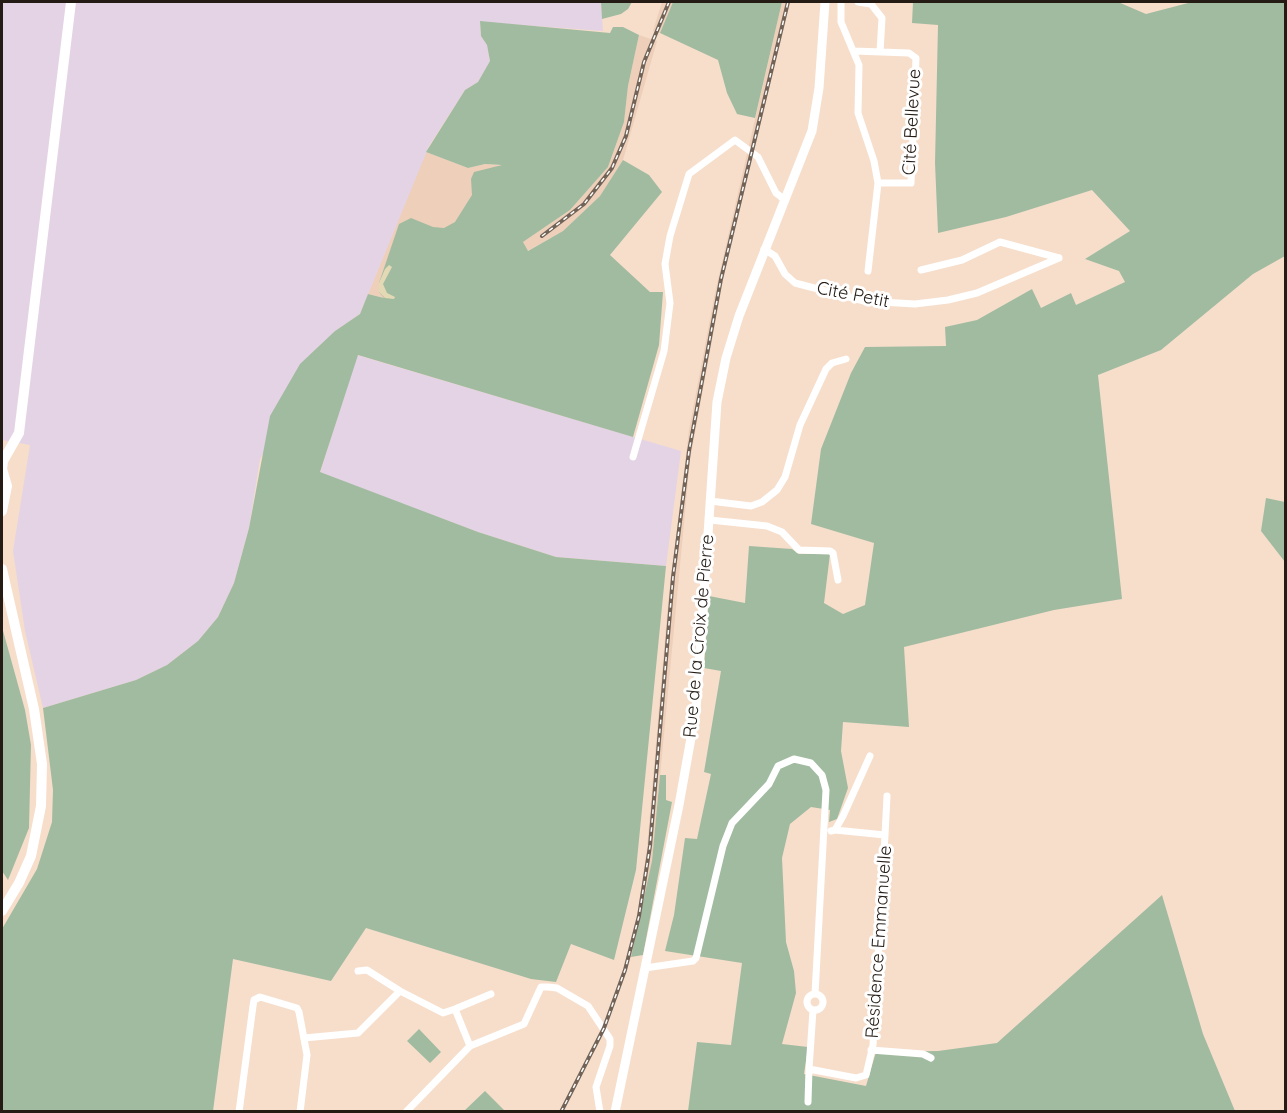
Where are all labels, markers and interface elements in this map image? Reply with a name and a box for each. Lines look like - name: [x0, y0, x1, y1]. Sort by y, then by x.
- street label: Cité Bellevue: [898, 68, 926, 176]
- street label: Cité Petit: [815, 277, 891, 313]
- street label: Rue de la Croix de Pierre: [679, 533, 719, 739]
- street label: Résidence Emmanuelle: [861, 845, 897, 1039]

